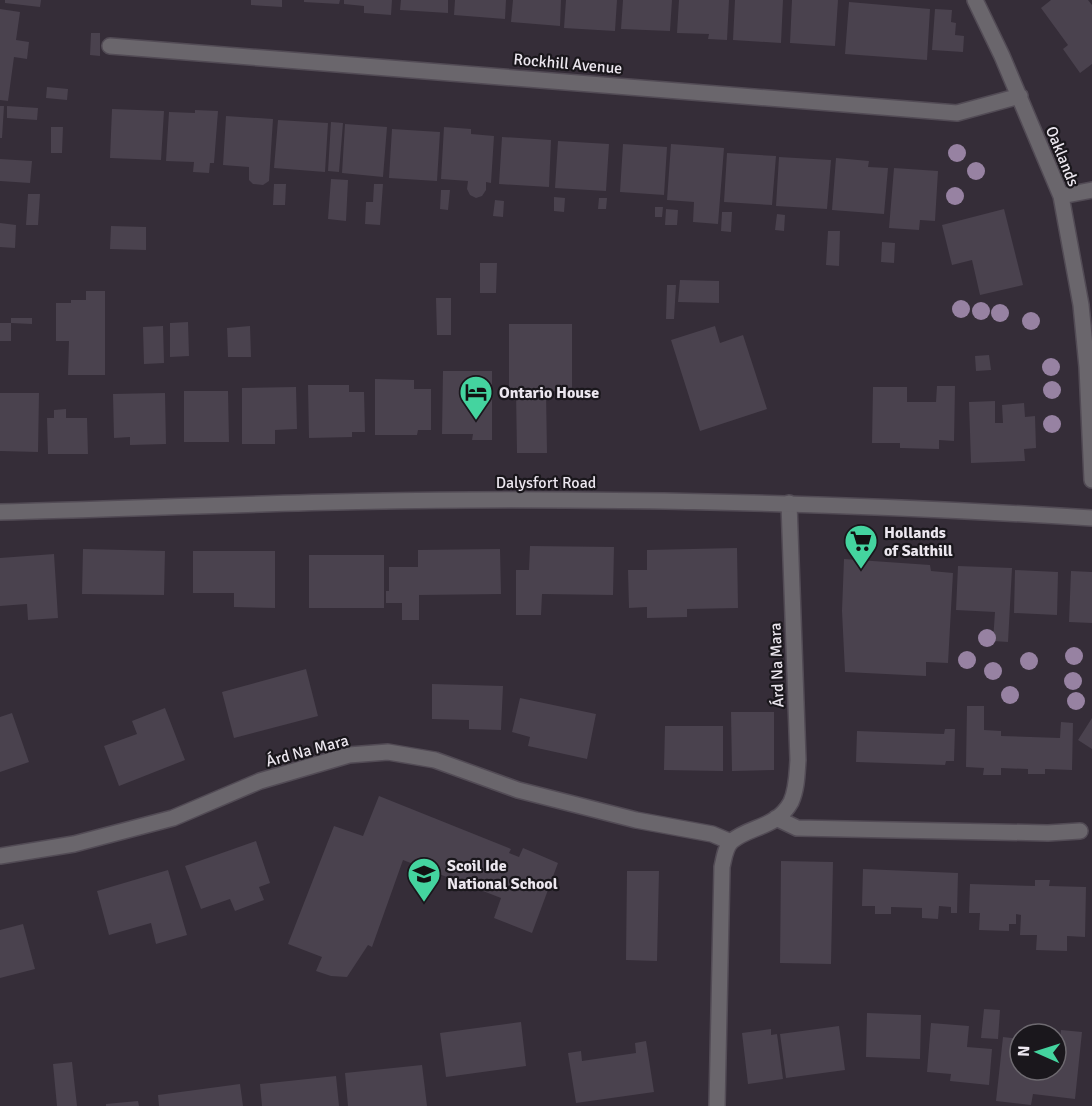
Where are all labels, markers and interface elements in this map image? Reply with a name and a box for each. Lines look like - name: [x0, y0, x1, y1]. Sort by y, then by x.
- street label: Rockhill Avenue: [513, 49, 623, 79]
- street label: Oaklands: [1041, 123, 1083, 189]
- hotel icon: Ontario House: [458, 374, 494, 421]
- place label: Ontario House: [499, 383, 599, 403]
- street label: Dalysfort Road: [496, 473, 596, 493]
- supermarket icon: Hollands of Salthill: [843, 523, 879, 570]
- place label: Hollands of Salthill: [884, 523, 953, 561]
- street label: Árd Na Mara: [766, 622, 788, 708]
- street label: Árd Na Mara: [264, 730, 351, 772]
- school or university icon: Scoil Ide National School: [406, 856, 442, 903]
- place label: Scoil Ide National School: [447, 856, 558, 894]
- north arrow: [1008, 1022, 1068, 1082]
- text: N: [1014, 1045, 1034, 1057]

